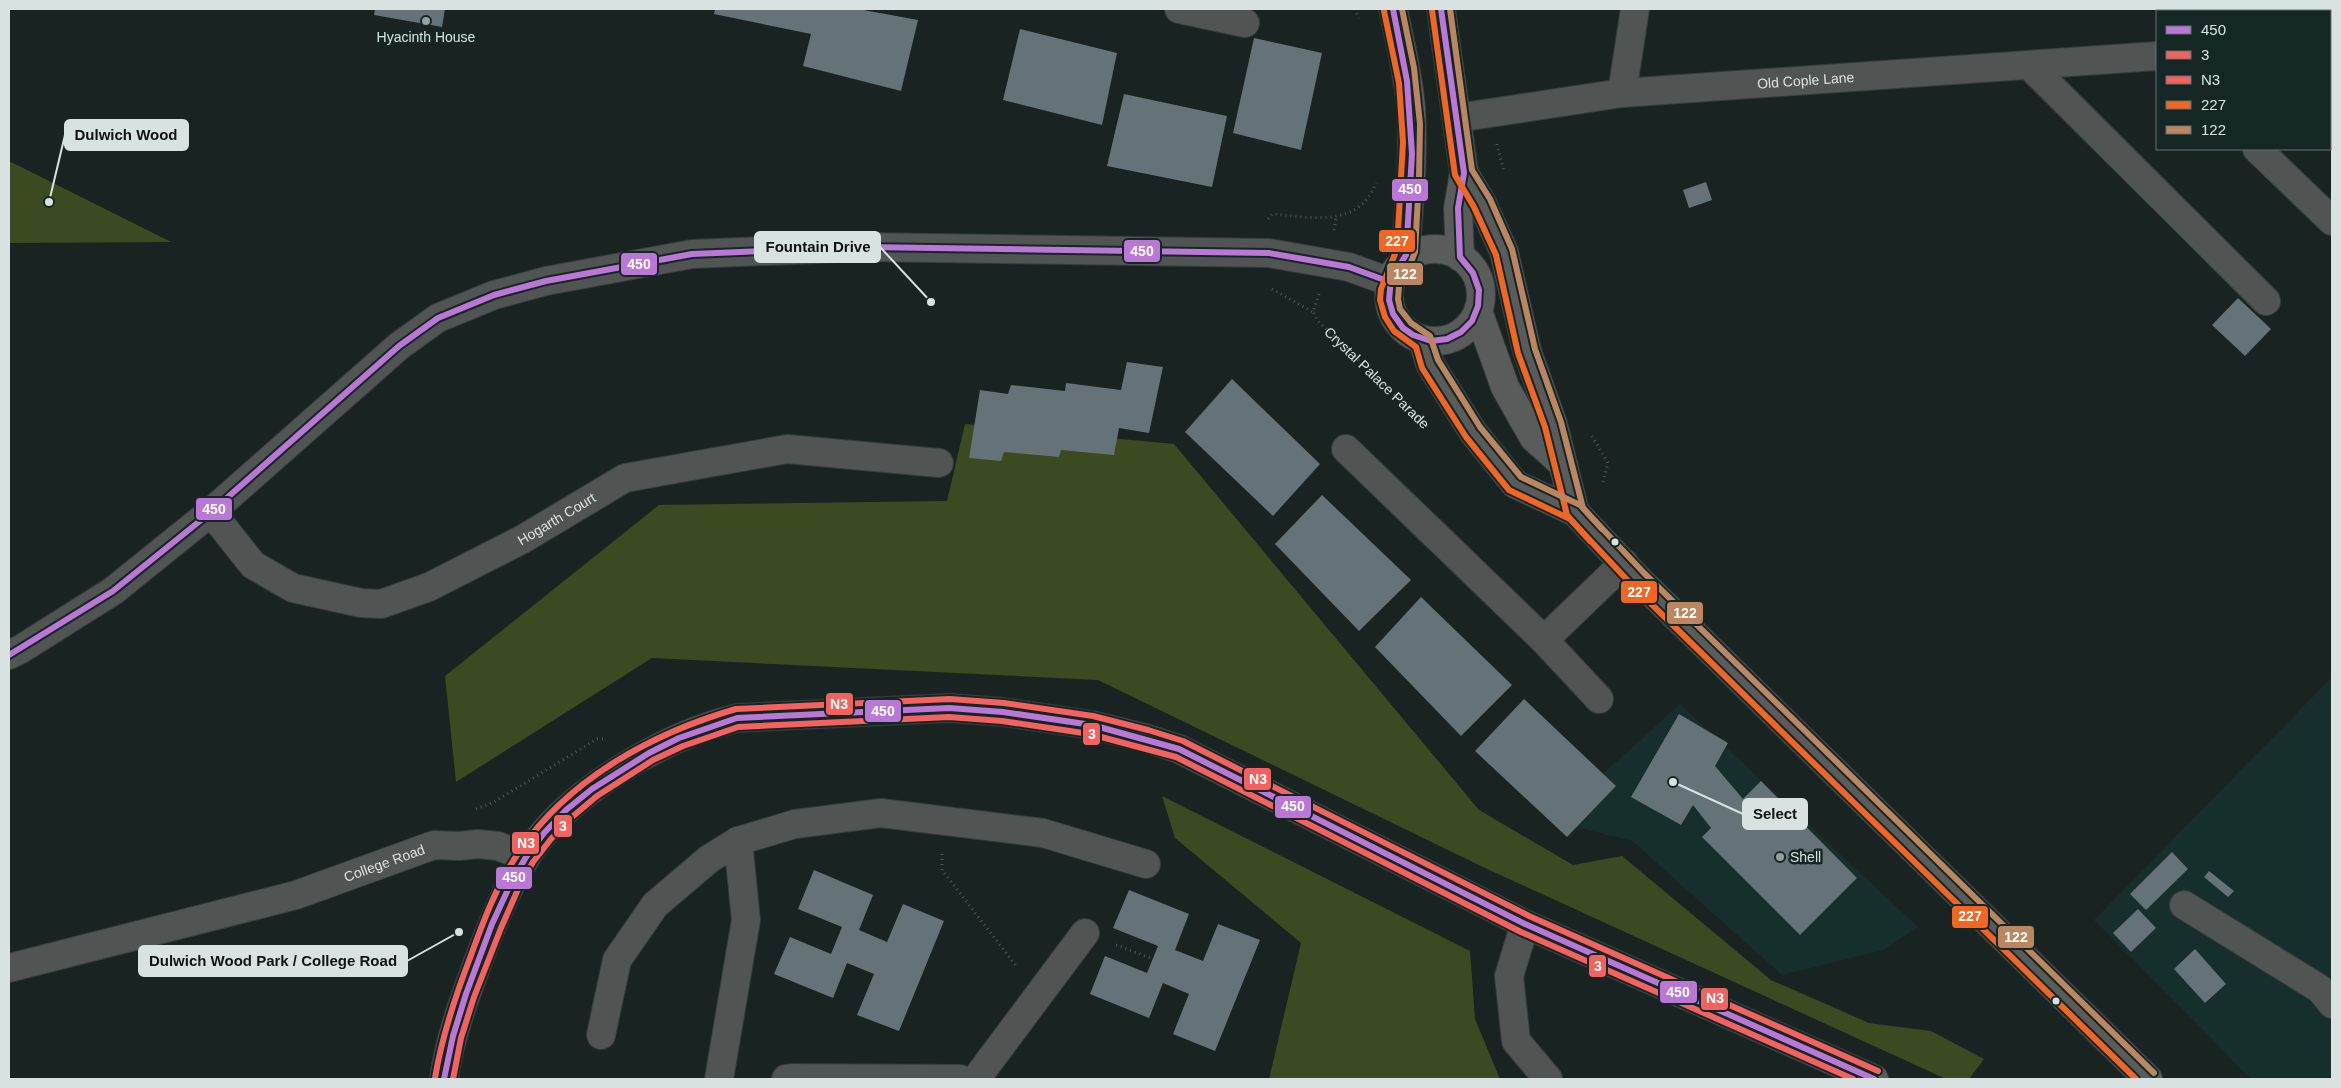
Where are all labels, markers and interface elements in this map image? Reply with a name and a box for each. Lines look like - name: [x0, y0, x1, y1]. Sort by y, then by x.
- legend: [2156, 10, 2331, 150]
- marker: Hyacinth House: [420, 15, 432, 27]
- text: 450: [2201, 21, 2226, 38]
- place label: Hyacinth House: [377, 29, 476, 45]
- text: 3: [2201, 46, 2209, 63]
- street label: Old Cople Lane: [1757, 69, 1855, 92]
- text: N3: [2201, 71, 2220, 88]
- text: 227: [2201, 96, 2226, 113]
- callout: Dulwich Wood: [65, 120, 188, 150]
- text: 122: [2201, 121, 2226, 138]
- text: Dulwich Wood: [74, 126, 178, 143]
- line badge: 450: [1391, 178, 1429, 202]
- text: 450: [1398, 181, 1422, 197]
- line badge: 227: [1378, 229, 1416, 253]
- callout: Fountain Drive: [755, 232, 880, 262]
- text: 227: [1385, 233, 1409, 249]
- text: Fountain Drive: [765, 238, 871, 255]
- line badge: 450: [1123, 239, 1161, 263]
- text: 450: [1130, 243, 1154, 259]
- line badge: 450: [620, 252, 658, 276]
- text: 450: [627, 256, 651, 272]
- line badge: 122: [1386, 262, 1424, 286]
- text: 122: [1393, 266, 1417, 282]
- street label: Crystal Palace Parade: [1321, 324, 1433, 432]
- street label: Hogarth Court: [515, 489, 599, 548]
- line badge: 450: [195, 497, 233, 521]
- text: 450: [202, 501, 226, 517]
- unlabelled marker: [1610, 537, 1620, 547]
- line badge: 227: [1620, 580, 1658, 604]
- text: 227: [1627, 584, 1651, 600]
- line badge: 122: [1666, 601, 1704, 625]
- text: 122: [1673, 605, 1697, 621]
- line badge: N3: [825, 692, 854, 716]
- text: N3: [830, 696, 848, 712]
- line badge: 450: [864, 699, 902, 723]
- text: 450: [871, 703, 895, 719]
- line badge: 3: [1082, 722, 1101, 746]
- text: 3: [1088, 726, 1096, 742]
- line badge: N3: [1243, 767, 1272, 791]
- text: N3: [1249, 771, 1267, 787]
- line badge: 450: [1274, 795, 1312, 819]
- text: 450: [1281, 798, 1305, 814]
- callout: Select: [1743, 799, 1807, 829]
- text: Select: [1753, 805, 1797, 822]
- line badge: 3: [553, 814, 573, 838]
- text: 3: [559, 818, 567, 834]
- line badge: N3: [511, 831, 540, 855]
- text: N3: [517, 835, 535, 851]
- street label: College Road: [342, 841, 427, 885]
- place label: Shell: [1790, 849, 1821, 865]
- marker: Shell: [1774, 851, 1786, 863]
- line badge: 450: [495, 866, 533, 890]
- text: 450: [502, 869, 526, 885]
- line badge: 227: [1951, 905, 1989, 929]
- text: 227: [1958, 908, 1982, 924]
- line badge: 122: [1997, 925, 2035, 949]
- text: 122: [2004, 929, 2028, 945]
- callout: Dulwich Wood Park / College Road: [139, 946, 407, 976]
- text: Dulwich Wood Park / College Road: [149, 952, 397, 969]
- line badge: 3: [1588, 954, 1607, 978]
- text: 3: [1594, 958, 1602, 974]
- line badge: 450: [1659, 980, 1698, 1004]
- text: 450: [1666, 984, 1690, 1000]
- line badge: N3: [1700, 987, 1729, 1011]
- text: N3: [1706, 990, 1724, 1006]
- unlabelled marker: [2051, 996, 2061, 1006]

